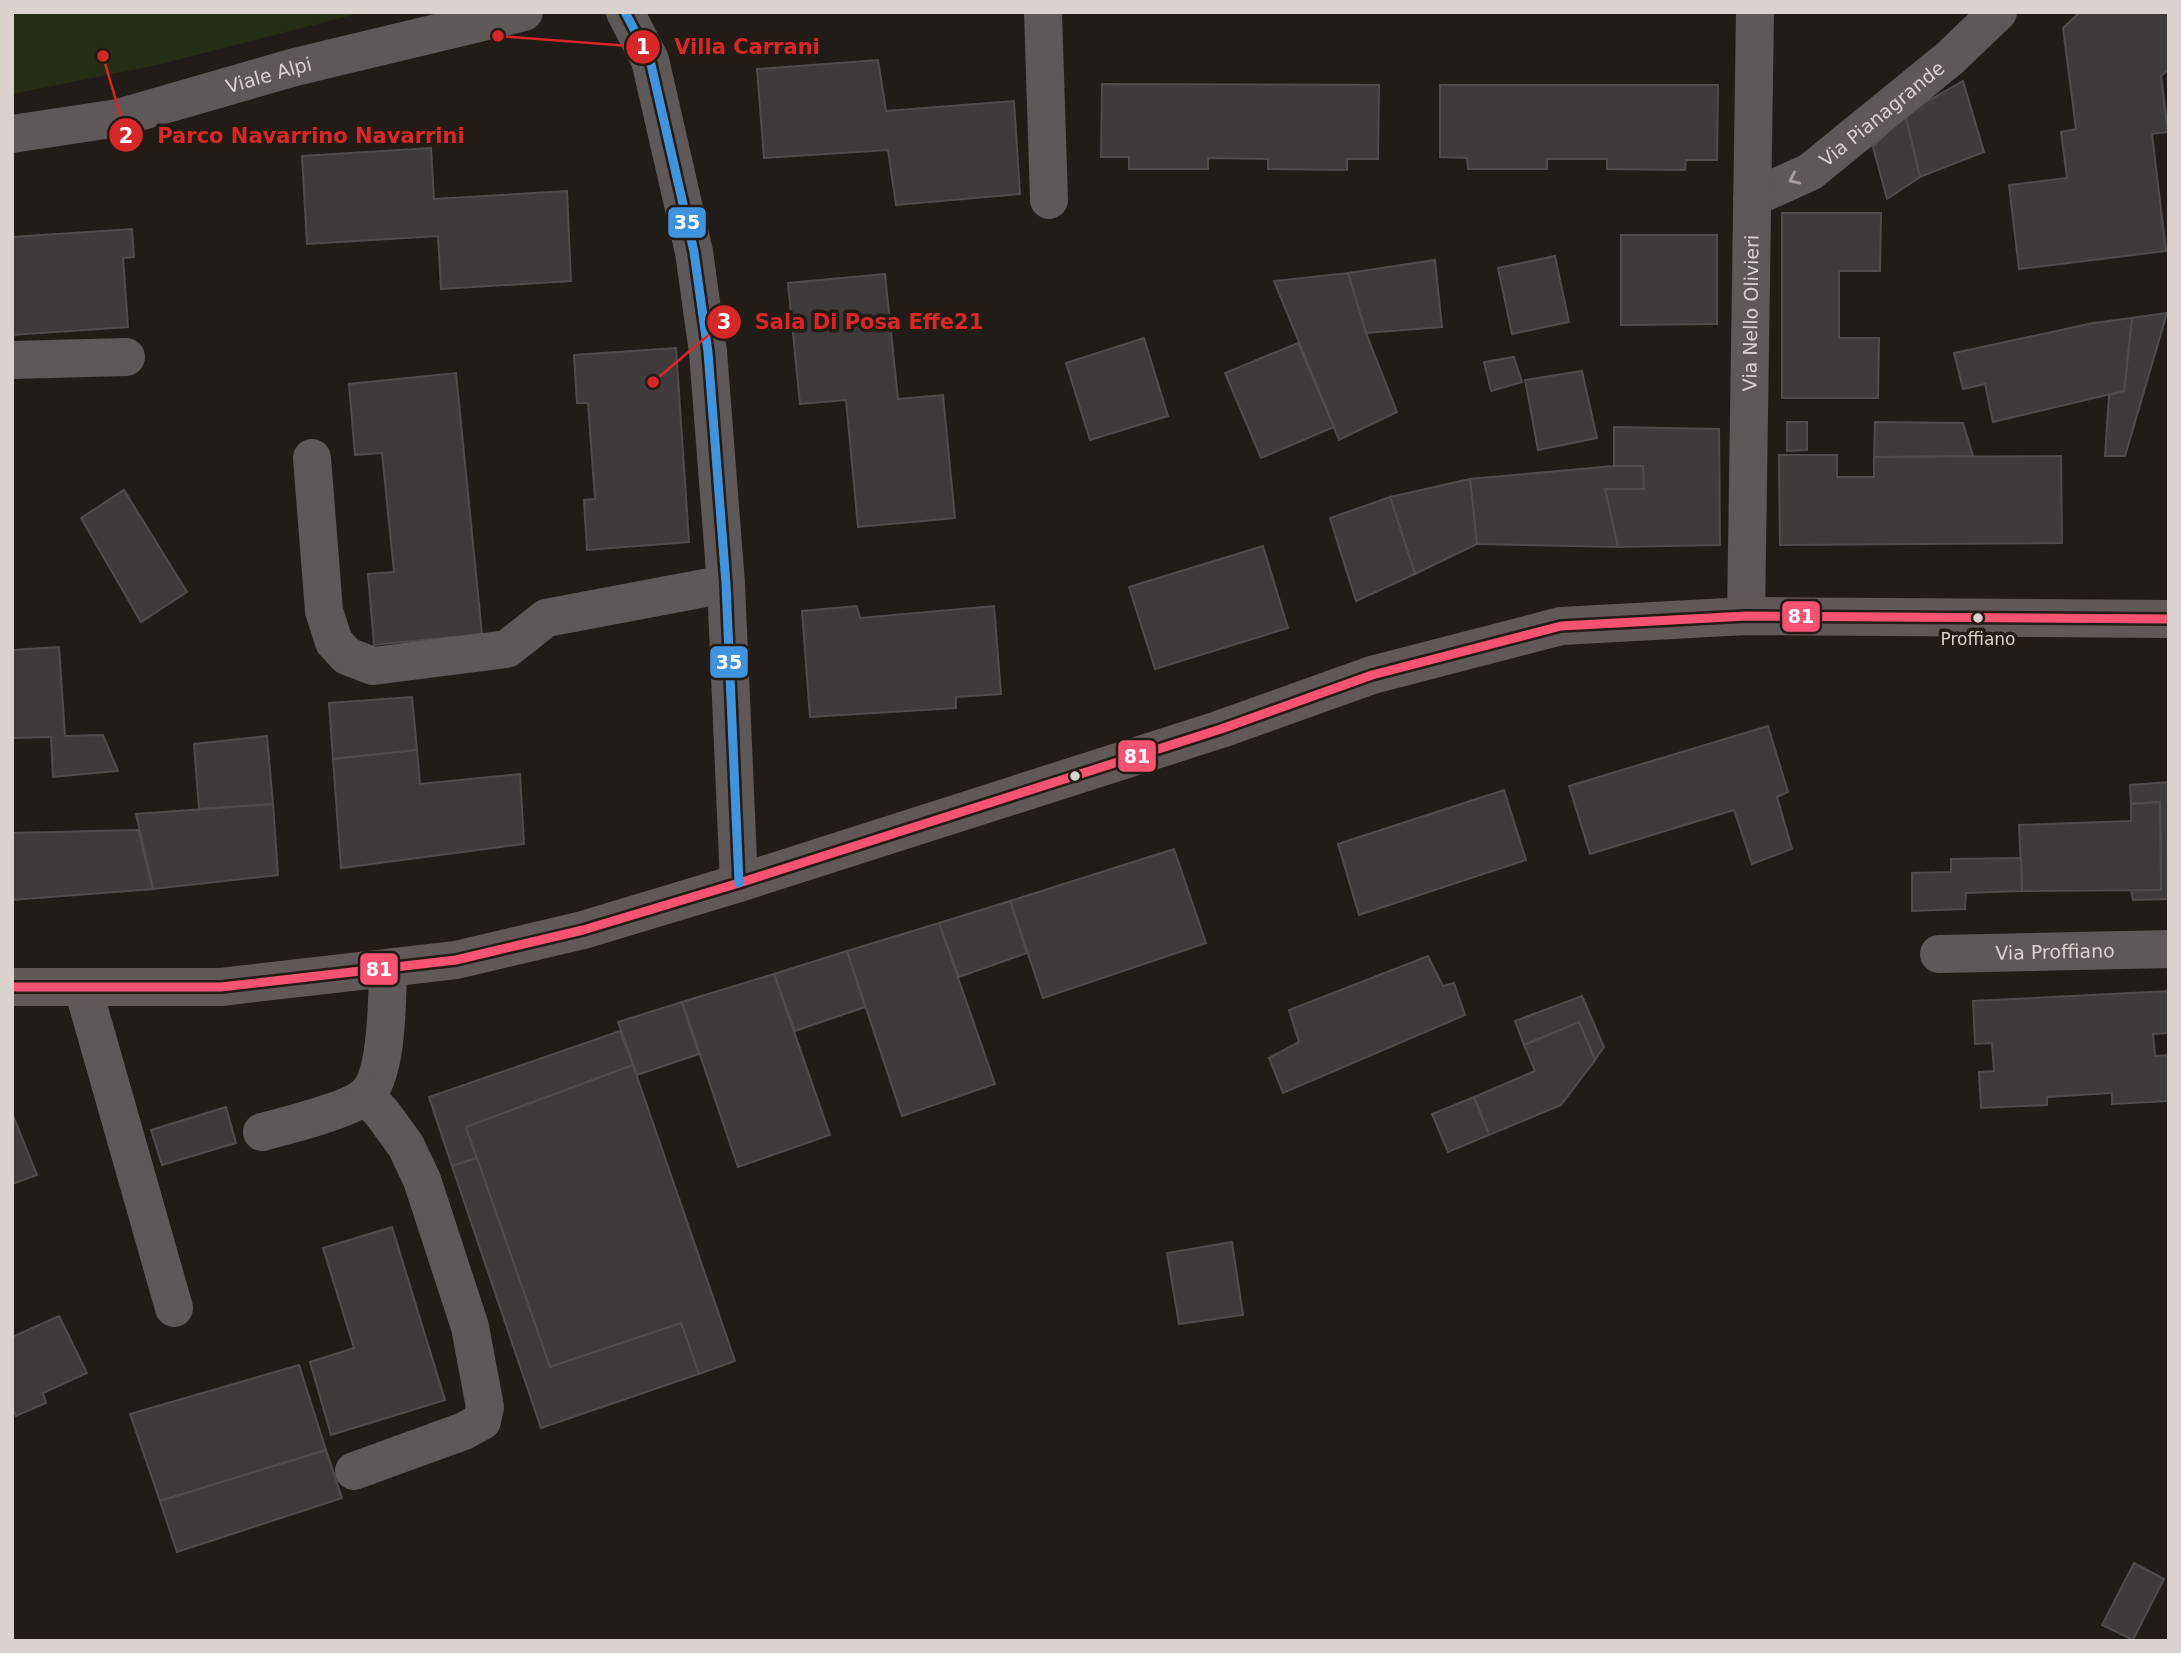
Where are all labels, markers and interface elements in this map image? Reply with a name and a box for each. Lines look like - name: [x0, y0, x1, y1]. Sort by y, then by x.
- callout: Villa Carrani: [625, 26, 834, 68]
- text: 1: [636, 35, 650, 59]
- text: Villa Carrani: [674, 35, 820, 59]
- street label: Viale Alpi: [223, 52, 314, 97]
- street label: Via Pianagrande: [1815, 56, 1949, 171]
- callout: Parco Navarrino Navarrini: [108, 114, 479, 156]
- text: 2: [119, 124, 133, 148]
- text: Parco Navarrino Navarrini: [157, 124, 465, 148]
- one-way arrow: [1789, 171, 1801, 185]
- line badge: 35: [667, 206, 707, 239]
- text: 35: [674, 211, 700, 233]
- street label: Via Nello Olivieri: [1738, 235, 1763, 391]
- callout: Sala Di Posa Effe21: [706, 301, 998, 343]
- text: 3: [717, 310, 731, 334]
- text: Sala Di Posa Effe21: [755, 310, 983, 334]
- line badge: 81: [1781, 600, 1821, 633]
- text: 81: [1788, 605, 1814, 627]
- marker: Proffiano: [1971, 611, 1985, 625]
- place label: Proffiano: [1941, 629, 2016, 649]
- line badge: 35: [709, 645, 749, 679]
- text: 35: [716, 651, 742, 673]
- line badge: 81: [1117, 739, 1157, 773]
- text: 81: [1124, 745, 1150, 767]
- unlabelled marker: [1068, 769, 1082, 783]
- street label: Via Proffiano: [1995, 939, 2115, 964]
- line badge: 81: [359, 952, 399, 986]
- text: 81: [366, 958, 392, 980]

